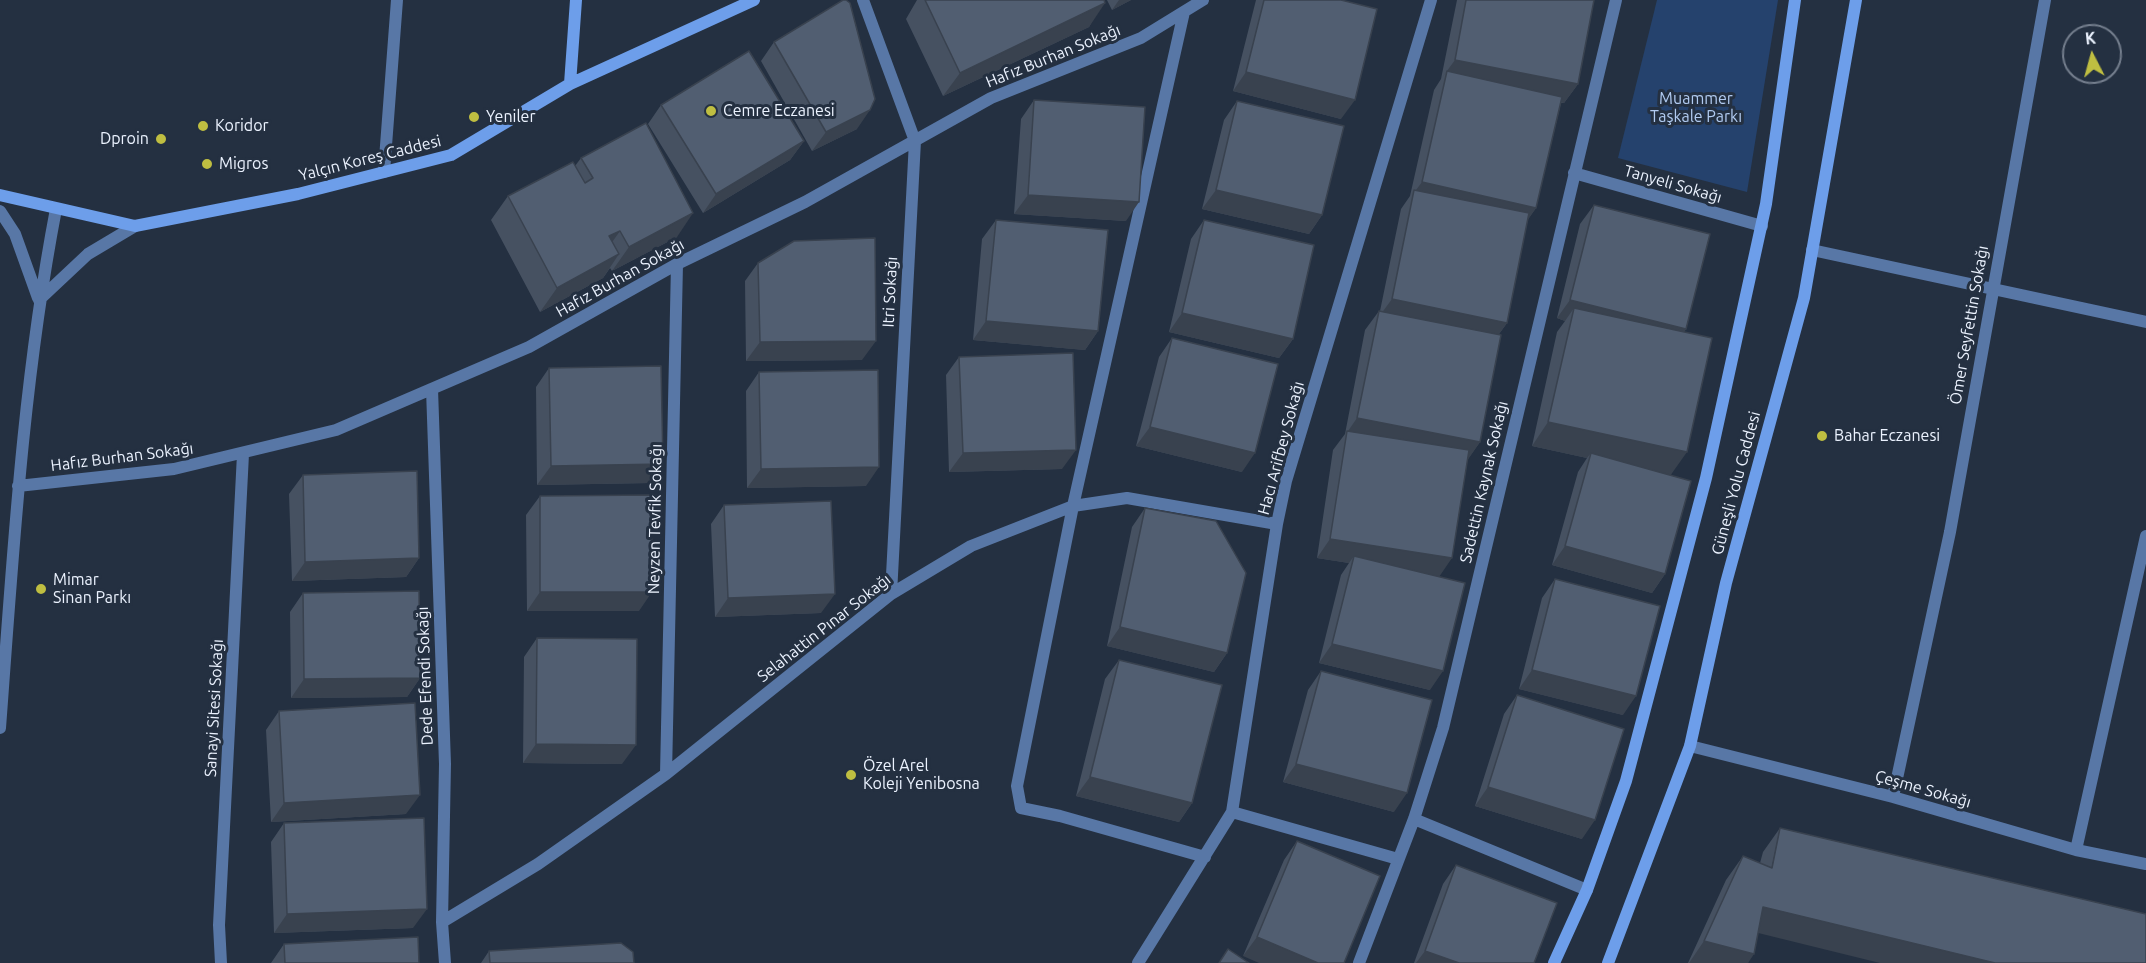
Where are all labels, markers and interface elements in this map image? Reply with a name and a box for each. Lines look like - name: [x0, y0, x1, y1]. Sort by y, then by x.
- street label: Hafız Burhan Sokağı: [983, 20, 1123, 92]
- north arrow: [2062, 24, 2122, 84]
- text: K: [2084, 29, 2097, 48]
- park label: Muammer Taşkale Parkı: [1650, 89, 1742, 127]
- place label: Cemre Eczanesi: [723, 101, 835, 121]
- marker: Cemre Eczanesi: [704, 104, 718, 118]
- place label: Yeniler: [486, 107, 536, 127]
- marker: Yeniler: [467, 110, 481, 124]
- place label: Koridor: [215, 116, 269, 136]
- marker: Koridor: [196, 119, 210, 133]
- place label: Dproin: [100, 129, 149, 149]
- street label: Yalçın Koreş Caddesi: [297, 131, 443, 185]
- marker: Dproin: [154, 132, 168, 146]
- place label: Migros: [219, 154, 268, 174]
- marker: Migros: [200, 157, 214, 171]
- street label: Tanyeli Sokağı: [1622, 161, 1724, 207]
- street label: Hafız Burhan Sokağı: [553, 235, 687, 321]
- street label: Ömer Seyfettin Sokağı: [1946, 244, 1992, 406]
- street label: Itri Sokağı: [879, 256, 901, 328]
- street label: Hacı Arifbey Sokağı: [1254, 379, 1308, 517]
- street label: Sadettin Kaynak Sokağı: [1456, 399, 1512, 565]
- street label: Güneşli Yolu Caddesi: [1708, 409, 1764, 557]
- place label: Bahar Eczanesi: [1834, 426, 1940, 446]
- marker: Bahar Eczanesi: [1815, 429, 1829, 443]
- street label: Hafız Burhan Sokağı: [50, 439, 194, 475]
- street label: Neyzen Tevfik Sokağı: [644, 444, 666, 594]
- place label: Mimar Sinan Parkı: [53, 570, 131, 608]
- street label: Selahattin Pınar Sokağı: [753, 570, 895, 686]
- marker: Mimar Sinan Parkı: [34, 582, 48, 596]
- street label: Dede Efendi Sokağı: [413, 606, 437, 746]
- street label: Sanayi Sitesi Sokağı: [201, 638, 227, 778]
- place label: Özel Arel Koleji Yenibosna: [863, 756, 980, 794]
- street label: Çeşme Sokağı: [1873, 766, 1973, 812]
- marker: Özel Arel Koleji Yenibosna: [844, 768, 858, 782]

